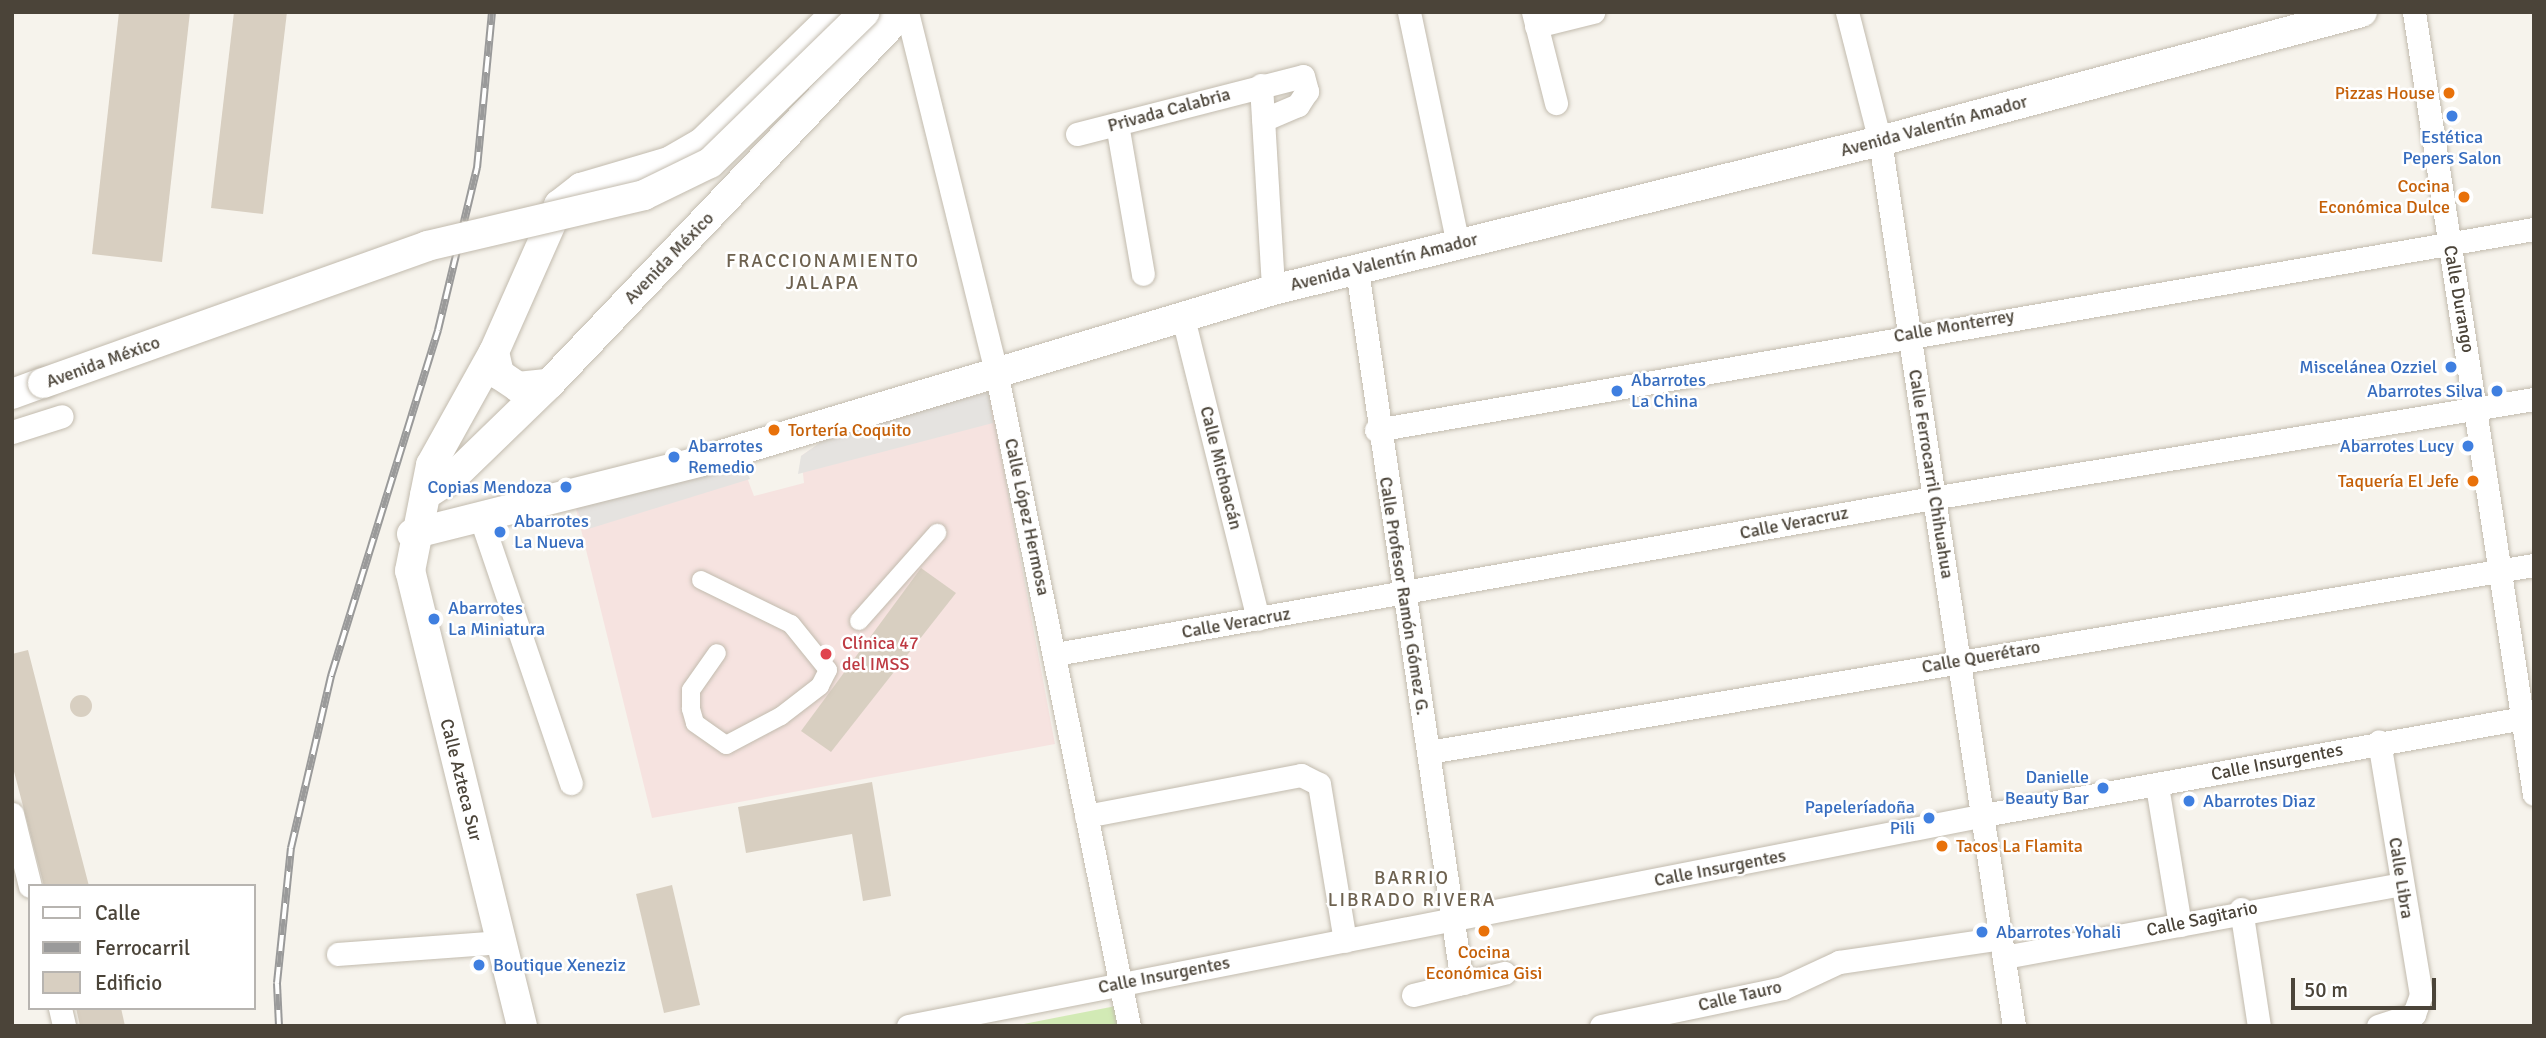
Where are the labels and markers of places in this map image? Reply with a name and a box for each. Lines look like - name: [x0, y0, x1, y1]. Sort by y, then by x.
- place label: Pizzas House: [2335, 82, 2435, 104]
- marker: Pizzas House: [2441, 85, 2457, 101]
- marker: Estética Pepers Salon: [2444, 108, 2460, 124]
- place label: Estética Pepers Salon: [2402, 127, 2502, 170]
- place label: Cocina Económica Dulce: [2318, 176, 2450, 218]
- marker: Cocina Económica Dulce: [2456, 189, 2472, 205]
- place label: Miscelánea Ozziel: [2299, 356, 2437, 378]
- marker: Miscelánea Ozziel: [2443, 359, 2459, 375]
- place label: Abarrotes La China: [1631, 370, 1706, 412]
- place label: Abarrotes Silva: [2367, 380, 2483, 402]
- marker: Abarrotes La China: [1609, 383, 1625, 399]
- marker: Abarrotes Silva: [2489, 383, 2505, 399]
- place label: Tortería Coquito: [788, 419, 911, 441]
- marker: Tortería Coquito: [766, 422, 782, 438]
- place label: Abarrotes Lucy: [2340, 435, 2454, 457]
- place label: Abarrotes Remedio: [688, 436, 763, 478]
- marker: Abarrotes Lucy: [2460, 438, 2476, 454]
- marker: Abarrotes Remedio: [666, 449, 682, 465]
- place label: Taquería El Jefe: [2338, 470, 2459, 492]
- marker: Taquería El Jefe: [2465, 473, 2481, 489]
- place label: Copias Mendoza: [427, 476, 552, 498]
- marker: Copias Mendoza: [558, 479, 574, 495]
- place label: Abarrotes La Nueva: [514, 511, 589, 554]
- marker: Abarrotes La Nueva: [492, 524, 508, 540]
- place label: Abarrotes La Miniatura: [448, 598, 545, 640]
- marker: Abarrotes La Miniatura: [426, 611, 442, 627]
- place label: Clínica 47 del IMSS: [842, 633, 919, 676]
- marker: Clínica 47 del IMSS: [816, 644, 836, 664]
- place label: Danielle Beauty Bar: [2005, 767, 2089, 810]
- marker: Danielle Beauty Bar: [2095, 780, 2111, 796]
- place label: Abarrotes Diaz: [2203, 790, 2315, 812]
- marker: Abarrotes Diaz: [2181, 793, 2197, 809]
- place label: Papeleríadoña Pili: [1805, 797, 1915, 840]
- marker: Papeleríadoña Pili: [1921, 810, 1937, 826]
- place label: Tacos La Flamita: [1956, 835, 2083, 857]
- marker: Tacos La Flamita: [1934, 838, 1950, 854]
- place label: Abarrotes Yohali: [1996, 921, 2121, 943]
- marker: Cocina Económica Gisi: [1476, 923, 1492, 939]
- marker: Abarrotes Yohali: [1974, 924, 1990, 940]
- place label: Cocina Económica Gisi: [1426, 942, 1542, 984]
- place label: Boutique Xeneziz: [493, 954, 626, 976]
- marker: Boutique Xeneziz: [471, 957, 487, 973]

